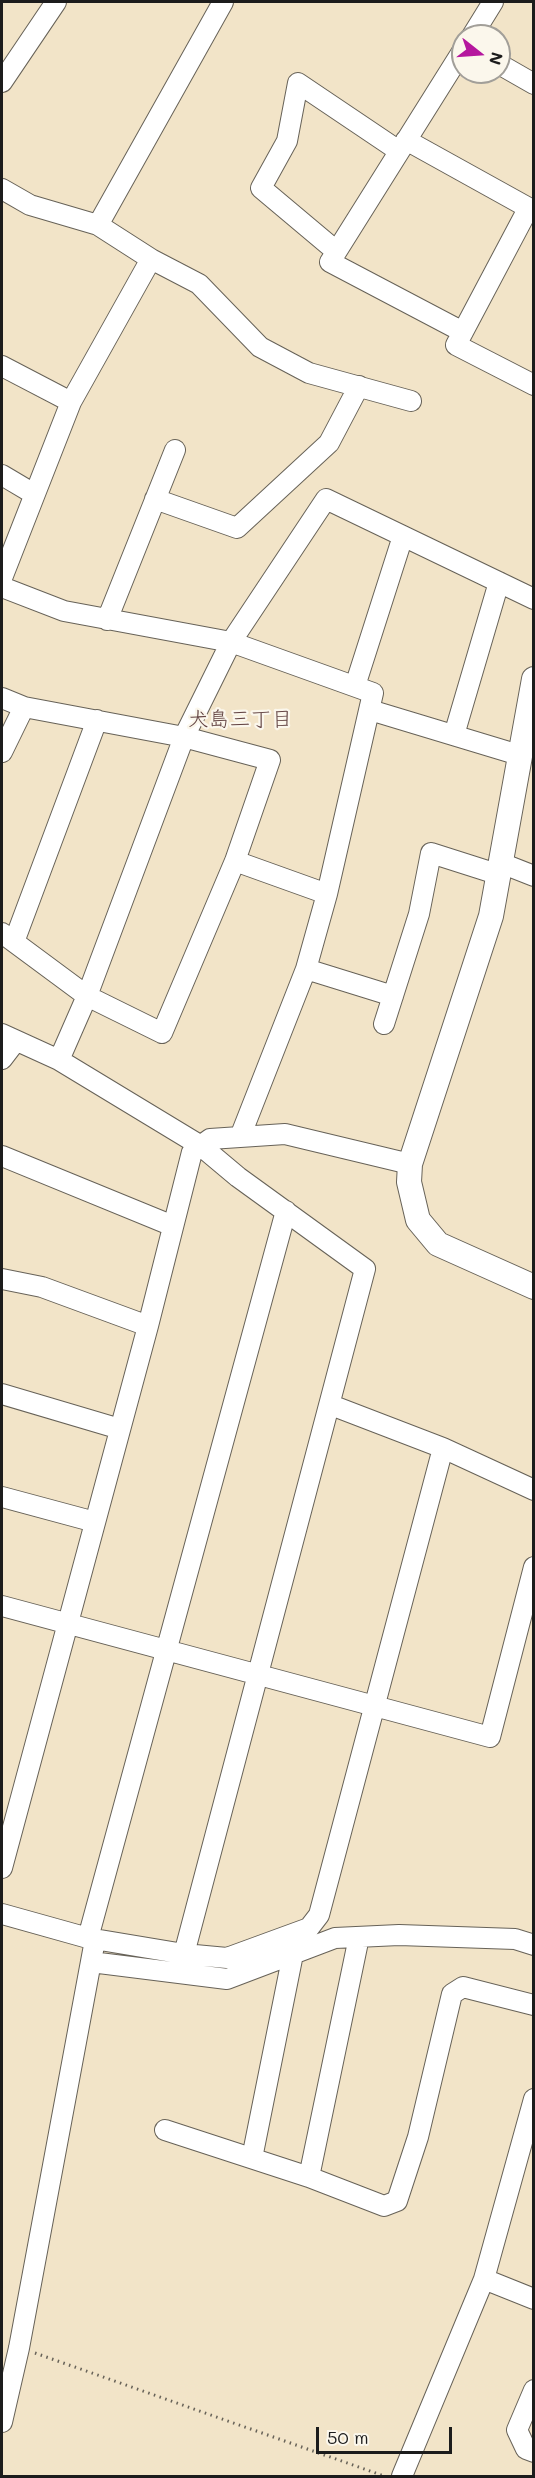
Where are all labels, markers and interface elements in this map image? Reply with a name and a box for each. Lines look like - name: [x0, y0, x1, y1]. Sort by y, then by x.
- north arrow: [451, 24, 511, 84]
- text: N: [485, 50, 509, 68]
- district label: 犬島三丁目: [188, 707, 292, 733]
- scale bar: [319, 2415, 456, 2453]
- text: 50 m: [327, 2425, 369, 2449]

